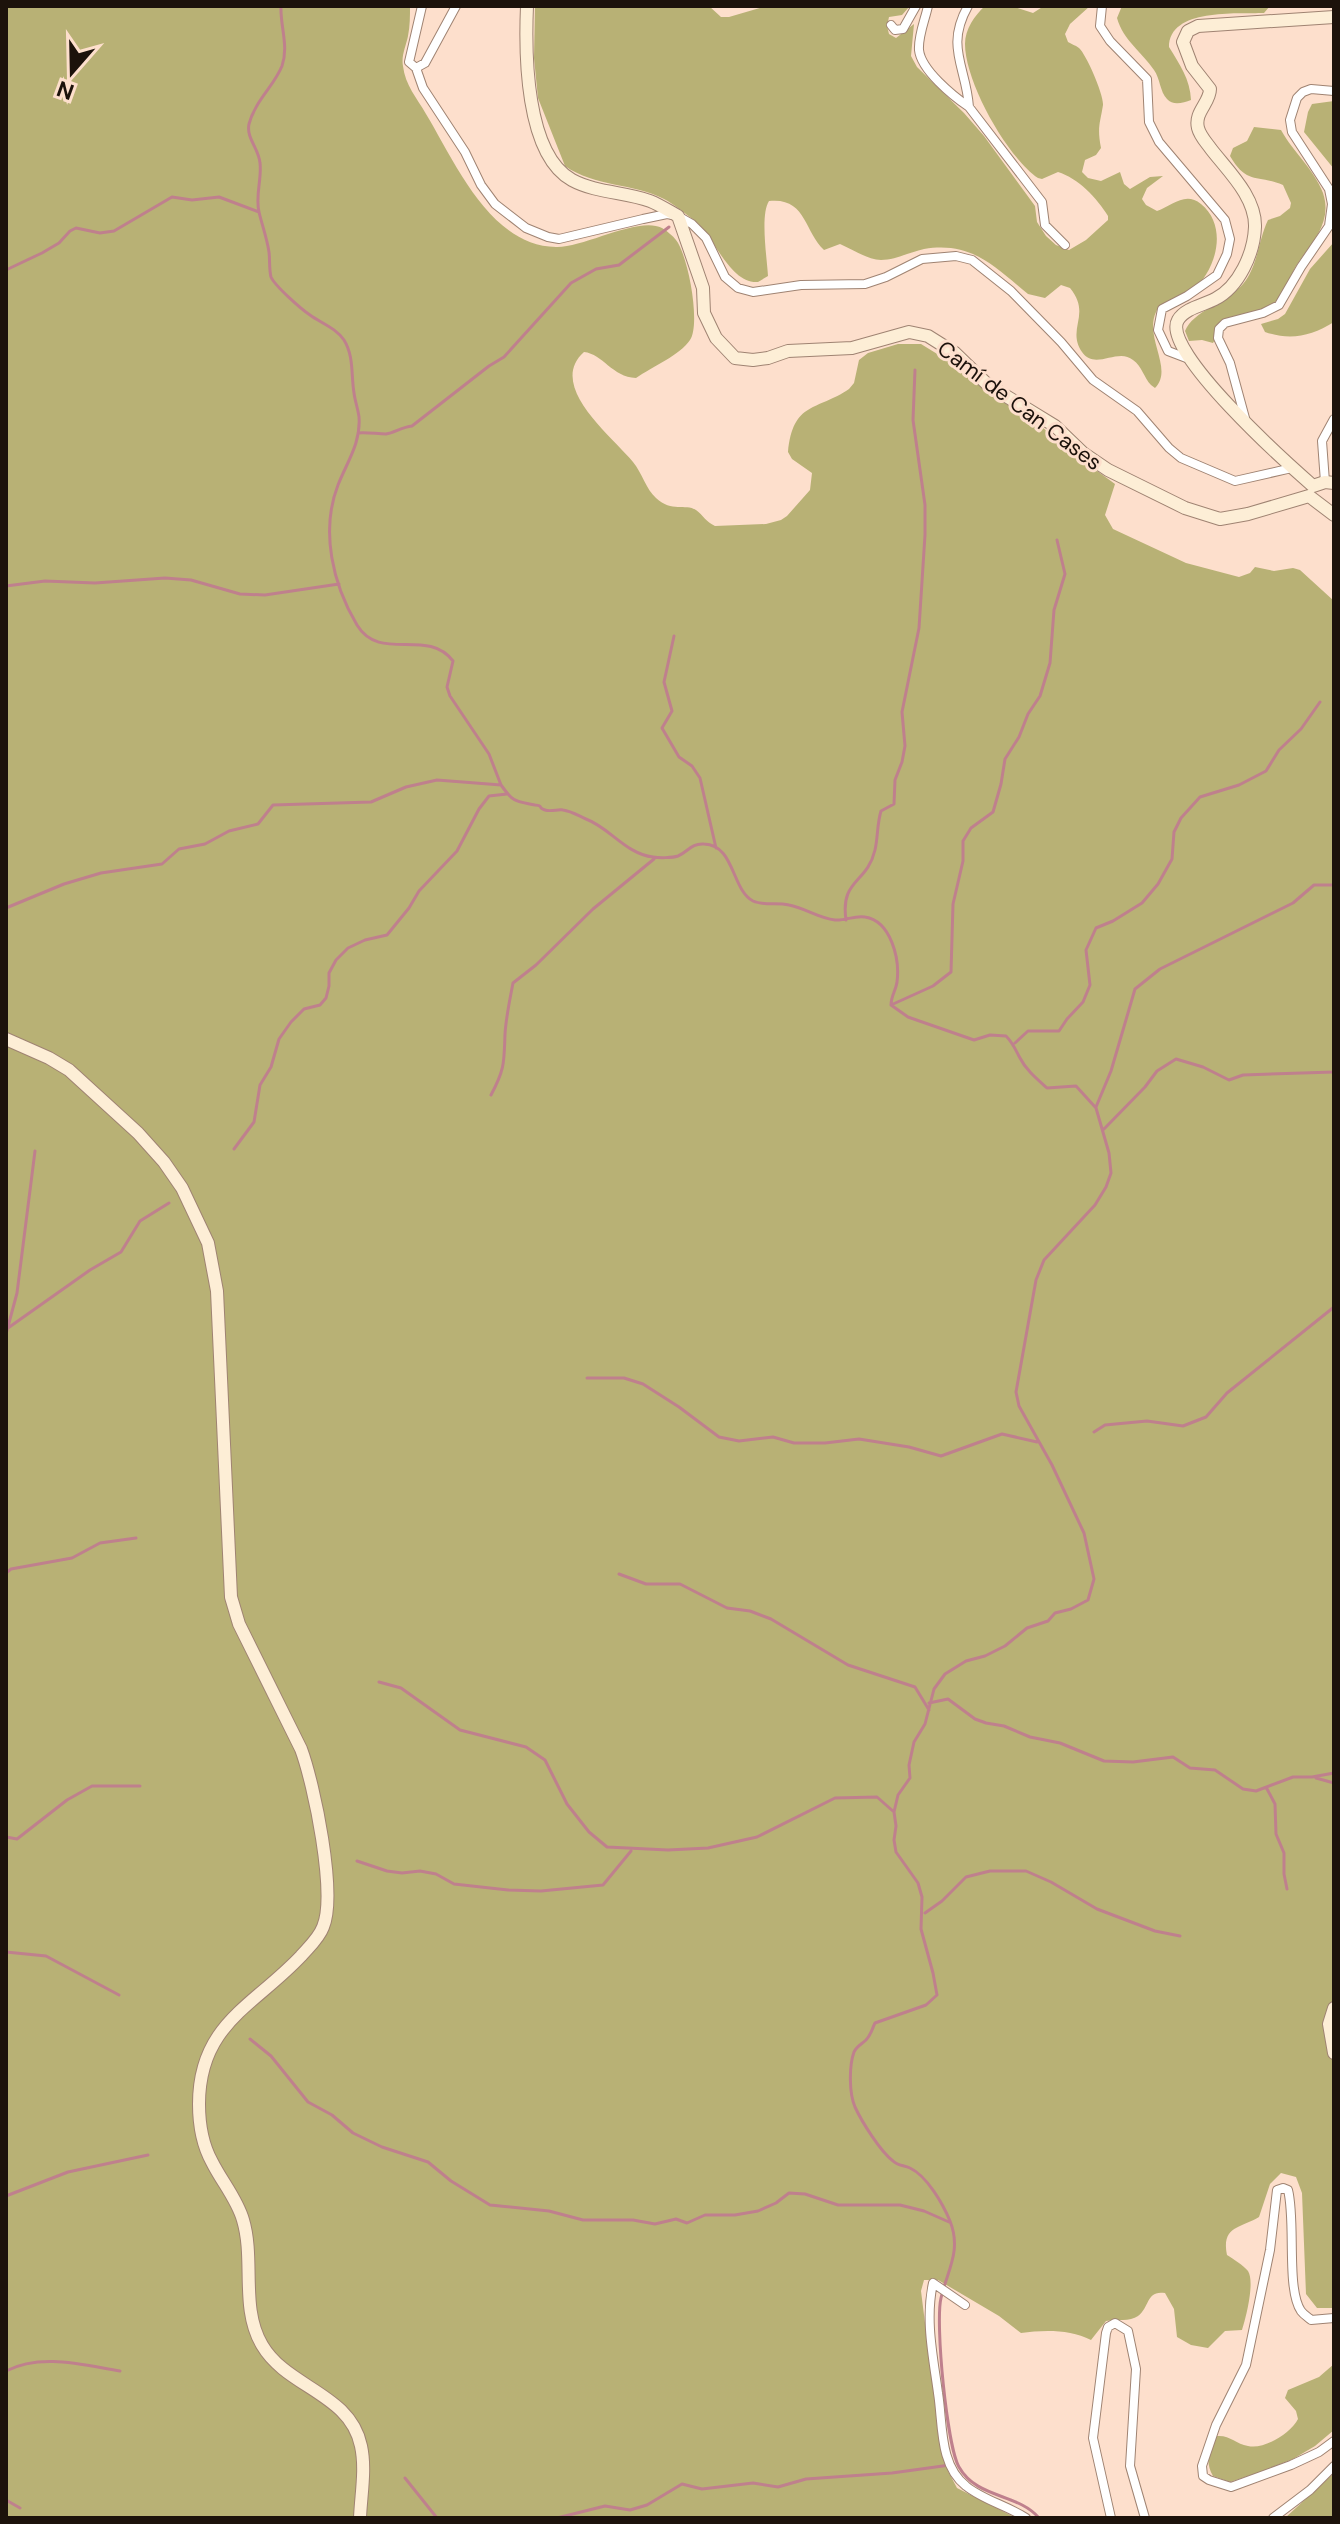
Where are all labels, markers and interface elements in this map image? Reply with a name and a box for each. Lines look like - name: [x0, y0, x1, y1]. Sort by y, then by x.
- north arrow: [32, 32, 112, 112]
- text: N: [53, 74, 78, 107]
- street label: Camí de Can Cases: [932, 334, 1108, 477]

